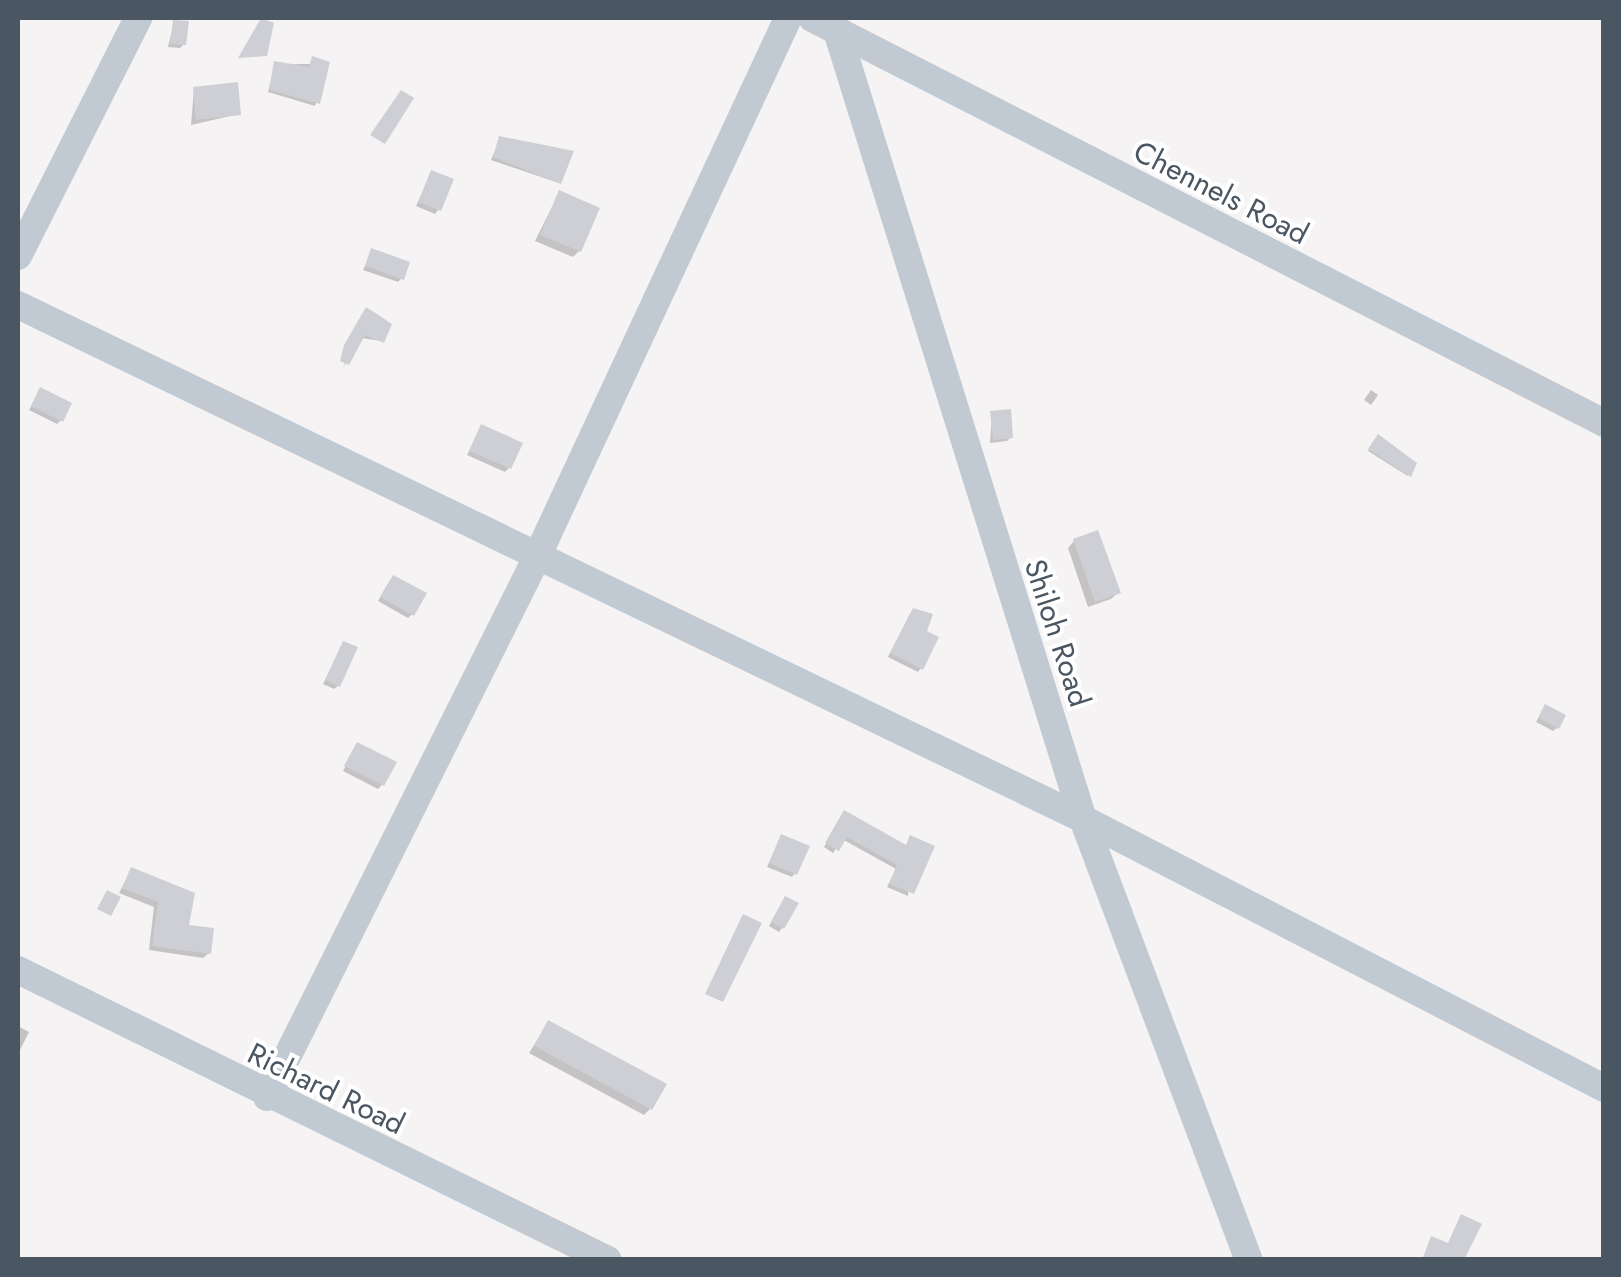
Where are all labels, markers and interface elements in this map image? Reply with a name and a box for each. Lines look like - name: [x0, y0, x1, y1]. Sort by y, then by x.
- street label: Chennels Road: [1128, 134, 1314, 252]
- street label: Shiloh Road: [1016, 555, 1098, 711]
- street label: Richard Road: [242, 1036, 410, 1142]

